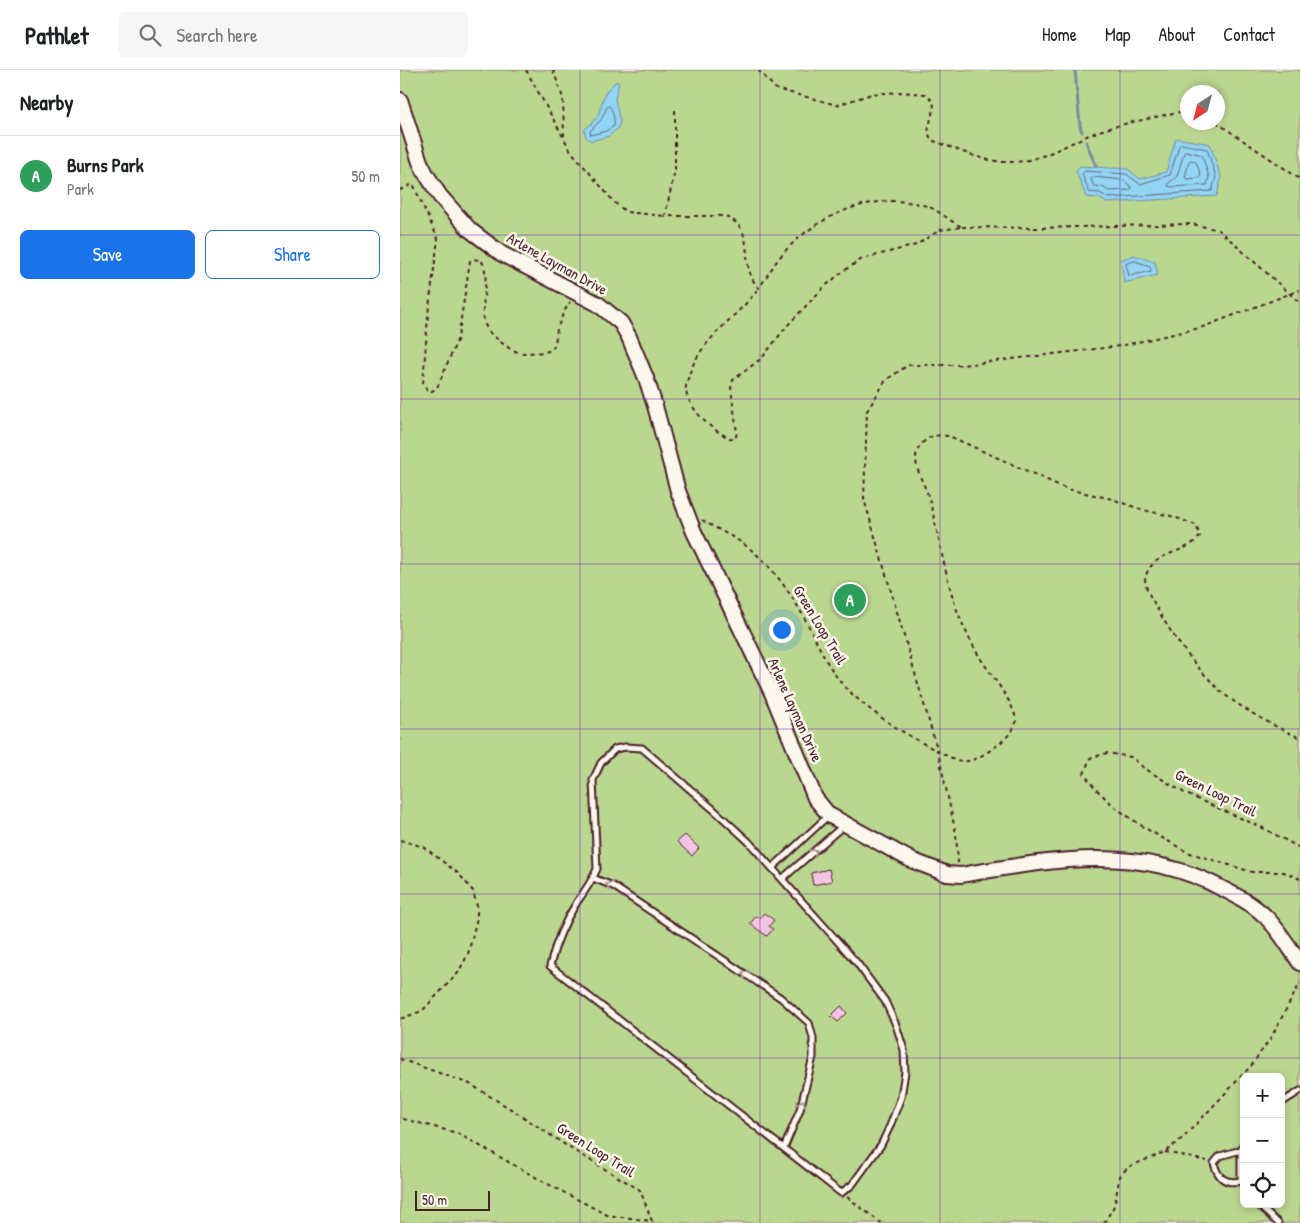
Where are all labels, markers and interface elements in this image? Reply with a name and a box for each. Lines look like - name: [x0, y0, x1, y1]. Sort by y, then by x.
- search box: [118, 12, 468, 57]
- text: Pathlet: [25, 19, 88, 51]
- icon: search: [136, 21, 164, 49]
- text: Search here: [176, 22, 258, 48]
- text: Home: [1042, 22, 1077, 47]
- text: Map: [1105, 22, 1130, 47]
- text: About: [1158, 22, 1195, 47]
- text: Contact: [1223, 22, 1275, 47]
- north arrow: [1180, 85, 1225, 130]
- text: Nearby: [20, 88, 73, 117]
- text: Burns Park: [67, 152, 144, 178]
- text: A: [32, 165, 40, 187]
- text: 50 m: [352, 165, 380, 187]
- text: Park: [67, 178, 94, 200]
- street label: Arlene Layman Drive: [503, 227, 611, 300]
- button: Save: [20, 230, 195, 279]
- button: Share: [205, 230, 380, 279]
- street label: Green Loop Trail: [789, 581, 852, 668]
- pin: A: [834, 581, 866, 619]
- your location: [769, 617, 795, 643]
- street label: Arlene Layman Drive: [763, 655, 828, 765]
- street label: Green Loop Trail: [1172, 764, 1261, 821]
- one-way arrow: [808, 849, 817, 858]
- one-way arrow: [605, 881, 614, 891]
- one-way arrow: [741, 971, 751, 980]
- map controls: [1240, 1073, 1285, 1208]
- button: +: [1240, 1073, 1285, 1118]
- one-way arrow: [796, 1099, 806, 1107]
- street label: Green Loop Trail: [553, 1117, 639, 1182]
- button: −: [1240, 1118, 1285, 1163]
- button: locate: [1240, 1163, 1285, 1208]
- scale bar: [415, 1188, 490, 1211]
- text: 50 m: [422, 1190, 447, 1209]

